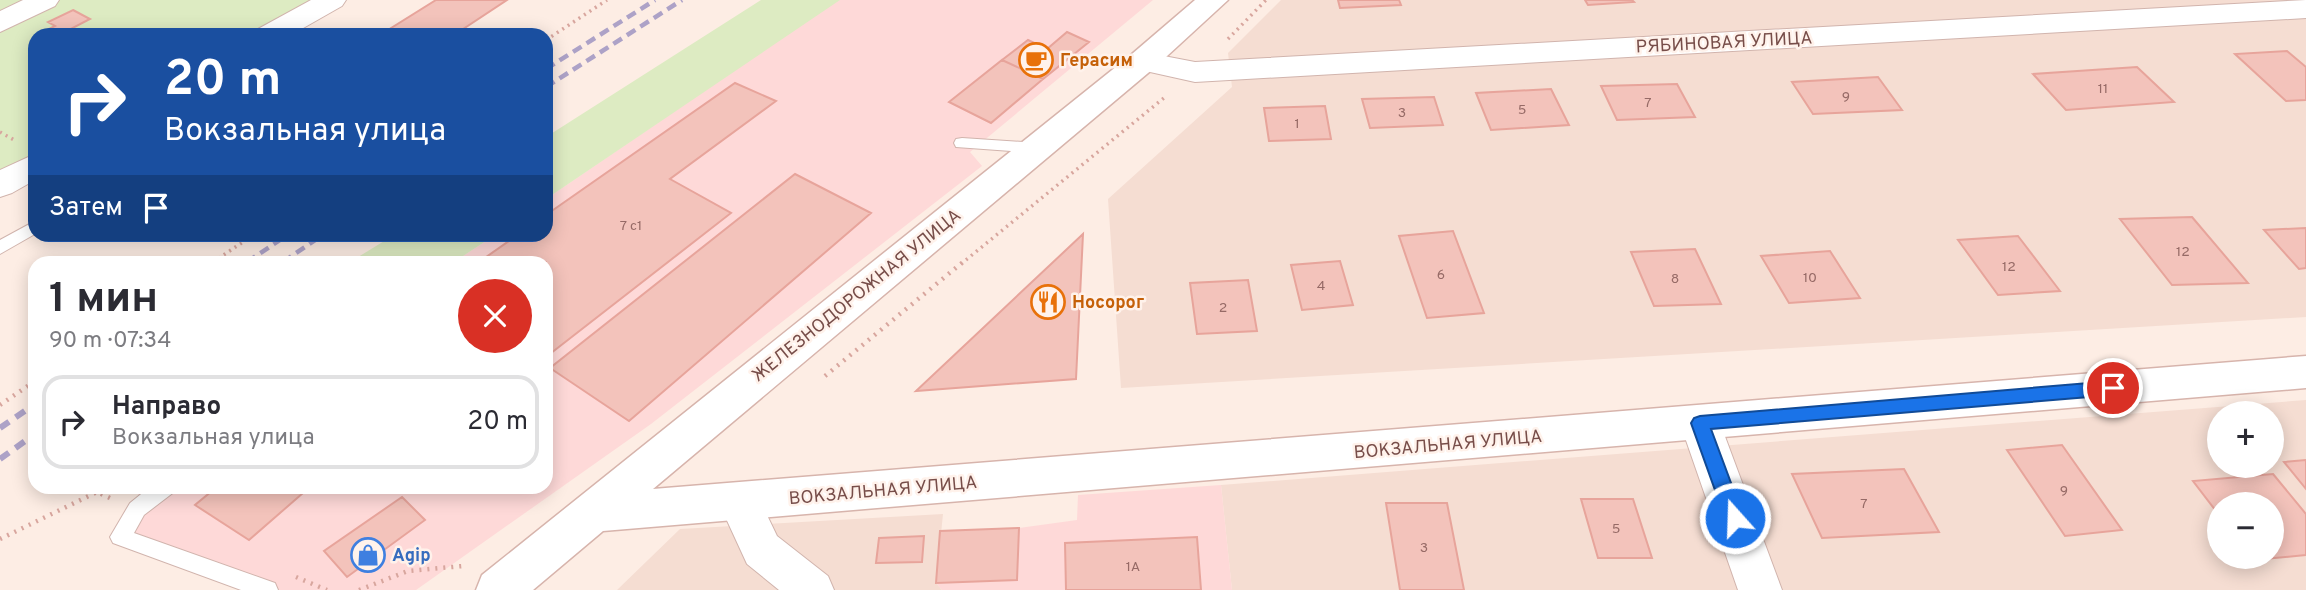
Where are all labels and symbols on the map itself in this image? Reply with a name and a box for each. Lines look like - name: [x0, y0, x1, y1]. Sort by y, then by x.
- street label: РЯБИНОВАЯ УЛИЦА: [1635, 27, 1813, 60]
- cafe icon: Герасим: [1017, 41, 1055, 79]
- place label: Герасим: [1060, 50, 1133, 73]
- house number: 11: [2098, 81, 2108, 98]
- house number: 9: [1842, 89, 1850, 106]
- house number: 7: [1644, 95, 1652, 112]
- house number: 5: [1518, 102, 1526, 119]
- house number: 3: [1398, 105, 1406, 122]
- house number: 1: [1294, 116, 1300, 133]
- street label: ЖЕЛЕЗНОДОРОЖНАЯ УЛИЦА: [748, 205, 966, 388]
- house number: 7 с1: [620, 218, 642, 235]
- house number: 12: [2176, 244, 2190, 261]
- house number: 12: [2002, 259, 2016, 276]
- house number: 6: [1437, 267, 1445, 284]
- house number: 10: [1803, 270, 1817, 287]
- house number: 8: [1671, 271, 1679, 288]
- house number: 4: [1317, 278, 1325, 295]
- restaurant icon: Носорог: [1029, 283, 1067, 321]
- place label: Носорог: [1072, 292, 1144, 315]
- house number: 2: [1219, 300, 1227, 317]
- pin: [2083, 358, 2143, 418]
- street label: ВОКЗАЛЬНАЯ УЛИЦА: [1353, 426, 1543, 465]
- street label: ВОКЗАЛЬНАЯ УЛИЦА: [788, 472, 978, 511]
- position arrow: [1698, 481, 1772, 555]
- house number: 9: [2060, 483, 2068, 500]
- house number: 7: [1860, 496, 1868, 513]
- house number: 5: [1612, 521, 1620, 538]
- shop icon: Agip: [349, 536, 387, 574]
- house number: 3: [1420, 540, 1428, 557]
- place label: Agip: [392, 545, 431, 568]
- house number: 1А: [1126, 559, 1140, 576]

